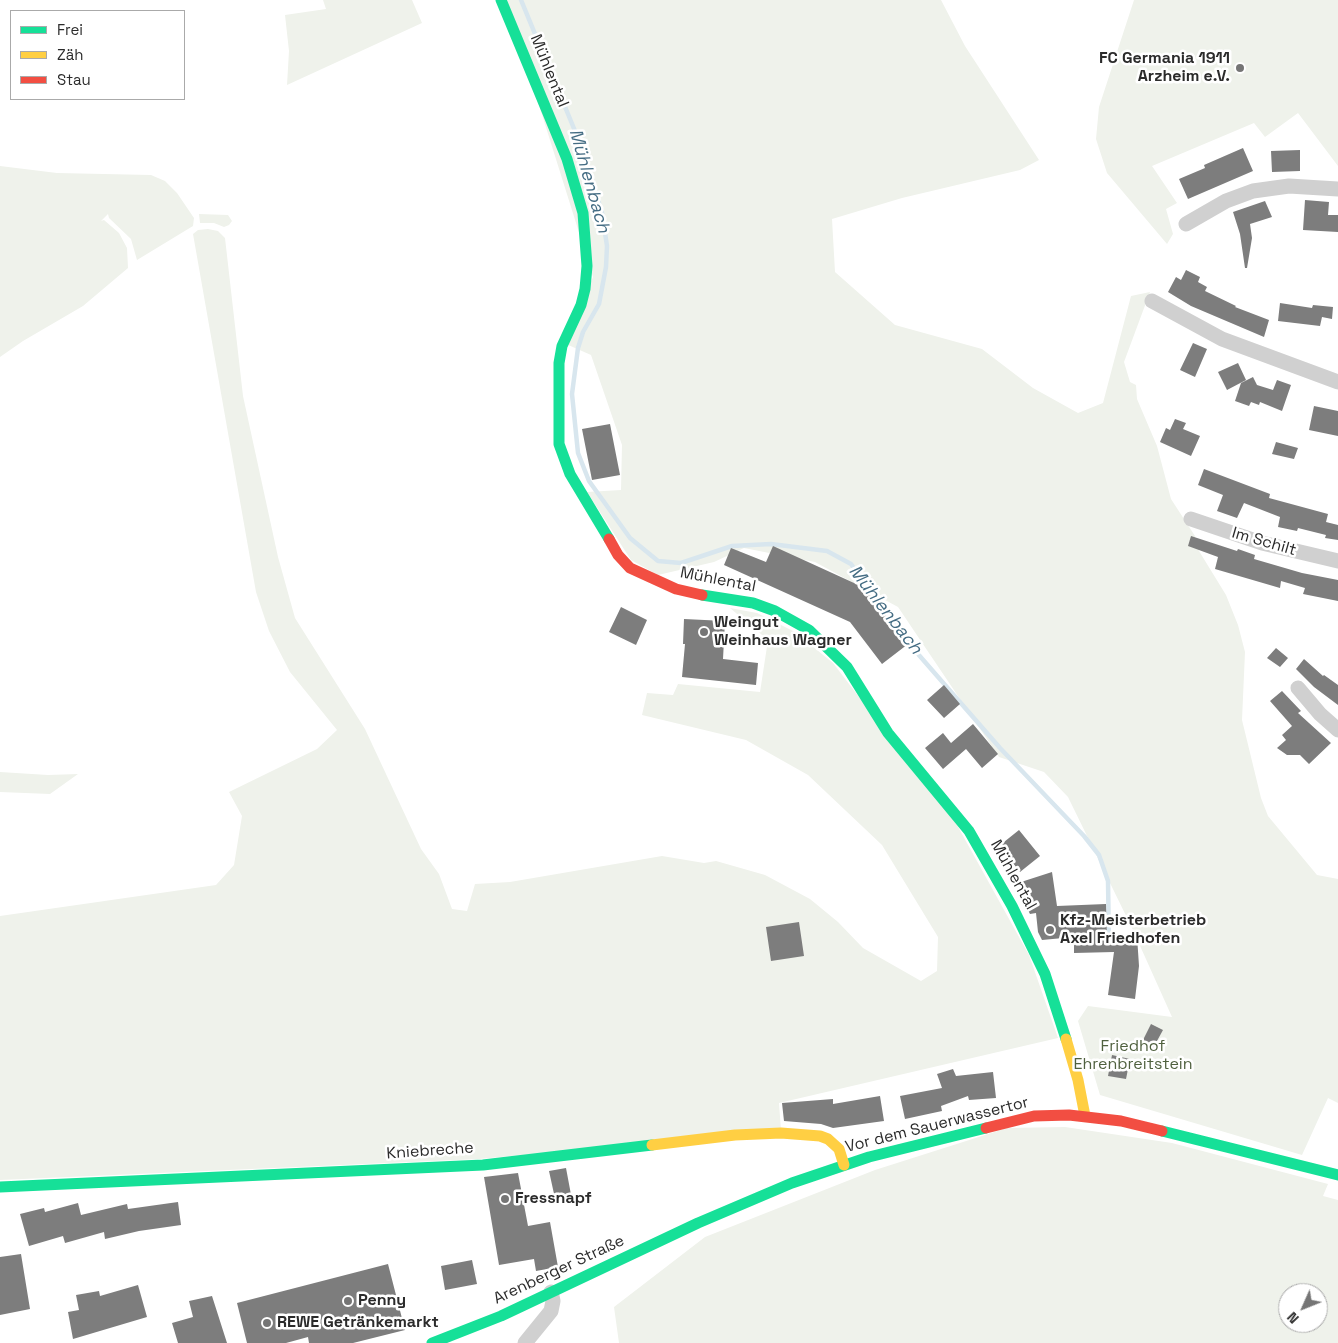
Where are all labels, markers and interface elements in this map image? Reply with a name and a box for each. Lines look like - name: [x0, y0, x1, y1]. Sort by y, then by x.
- legend: [10, 10, 185, 100]
- text: Frei: [57, 20, 83, 39]
- street label: Mühlental: [526, 32, 572, 110]
- text: Zäh: [57, 45, 83, 64]
- place label: FC Germania 1911 Arzheim e.V.: [1099, 49, 1230, 87]
- marker: FC Germania 1911 Arzheim e.V.: [1234, 62, 1246, 74]
- text: Stau: [57, 70, 91, 89]
- water label: Mühlenbach: [564, 126, 614, 236]
- street label: Im Schilt: [1230, 524, 1298, 560]
- water label: Mühlenbach: [843, 561, 927, 659]
- street label: Mühlental: [678, 563, 758, 597]
- place label: Weingut Weinhaus Wagner: [714, 613, 852, 651]
- marker: Weingut Weinhaus Wagner: [698, 626, 710, 638]
- street label: Mühlental: [986, 837, 1040, 913]
- place label: Kfz-Meisterbetrieb Axel Friedhofen: [1060, 911, 1206, 949]
- marker: Kfz-Meisterbetrieb Axel Friedhofen: [1044, 924, 1056, 936]
- park label: Friedhof Ehrenbreitstein: [1073, 1037, 1193, 1075]
- street label: Vor dem Sauerwassertor: [843, 1093, 1031, 1157]
- street label: Kniebreche: [386, 1138, 474, 1164]
- place label: Fressnapf: [515, 1189, 592, 1209]
- marker: Fressnapf: [499, 1193, 511, 1205]
- street label: Arenberger Straße: [491, 1231, 627, 1309]
- north arrow: [1278, 1283, 1328, 1333]
- place label: Penny: [358, 1291, 406, 1311]
- marker: Penny: [342, 1295, 354, 1307]
- text: N: [1283, 1308, 1303, 1327]
- place label: REWE Getränkemarkt: [277, 1313, 439, 1333]
- marker: REWE Getränkemarkt: [261, 1317, 273, 1329]

